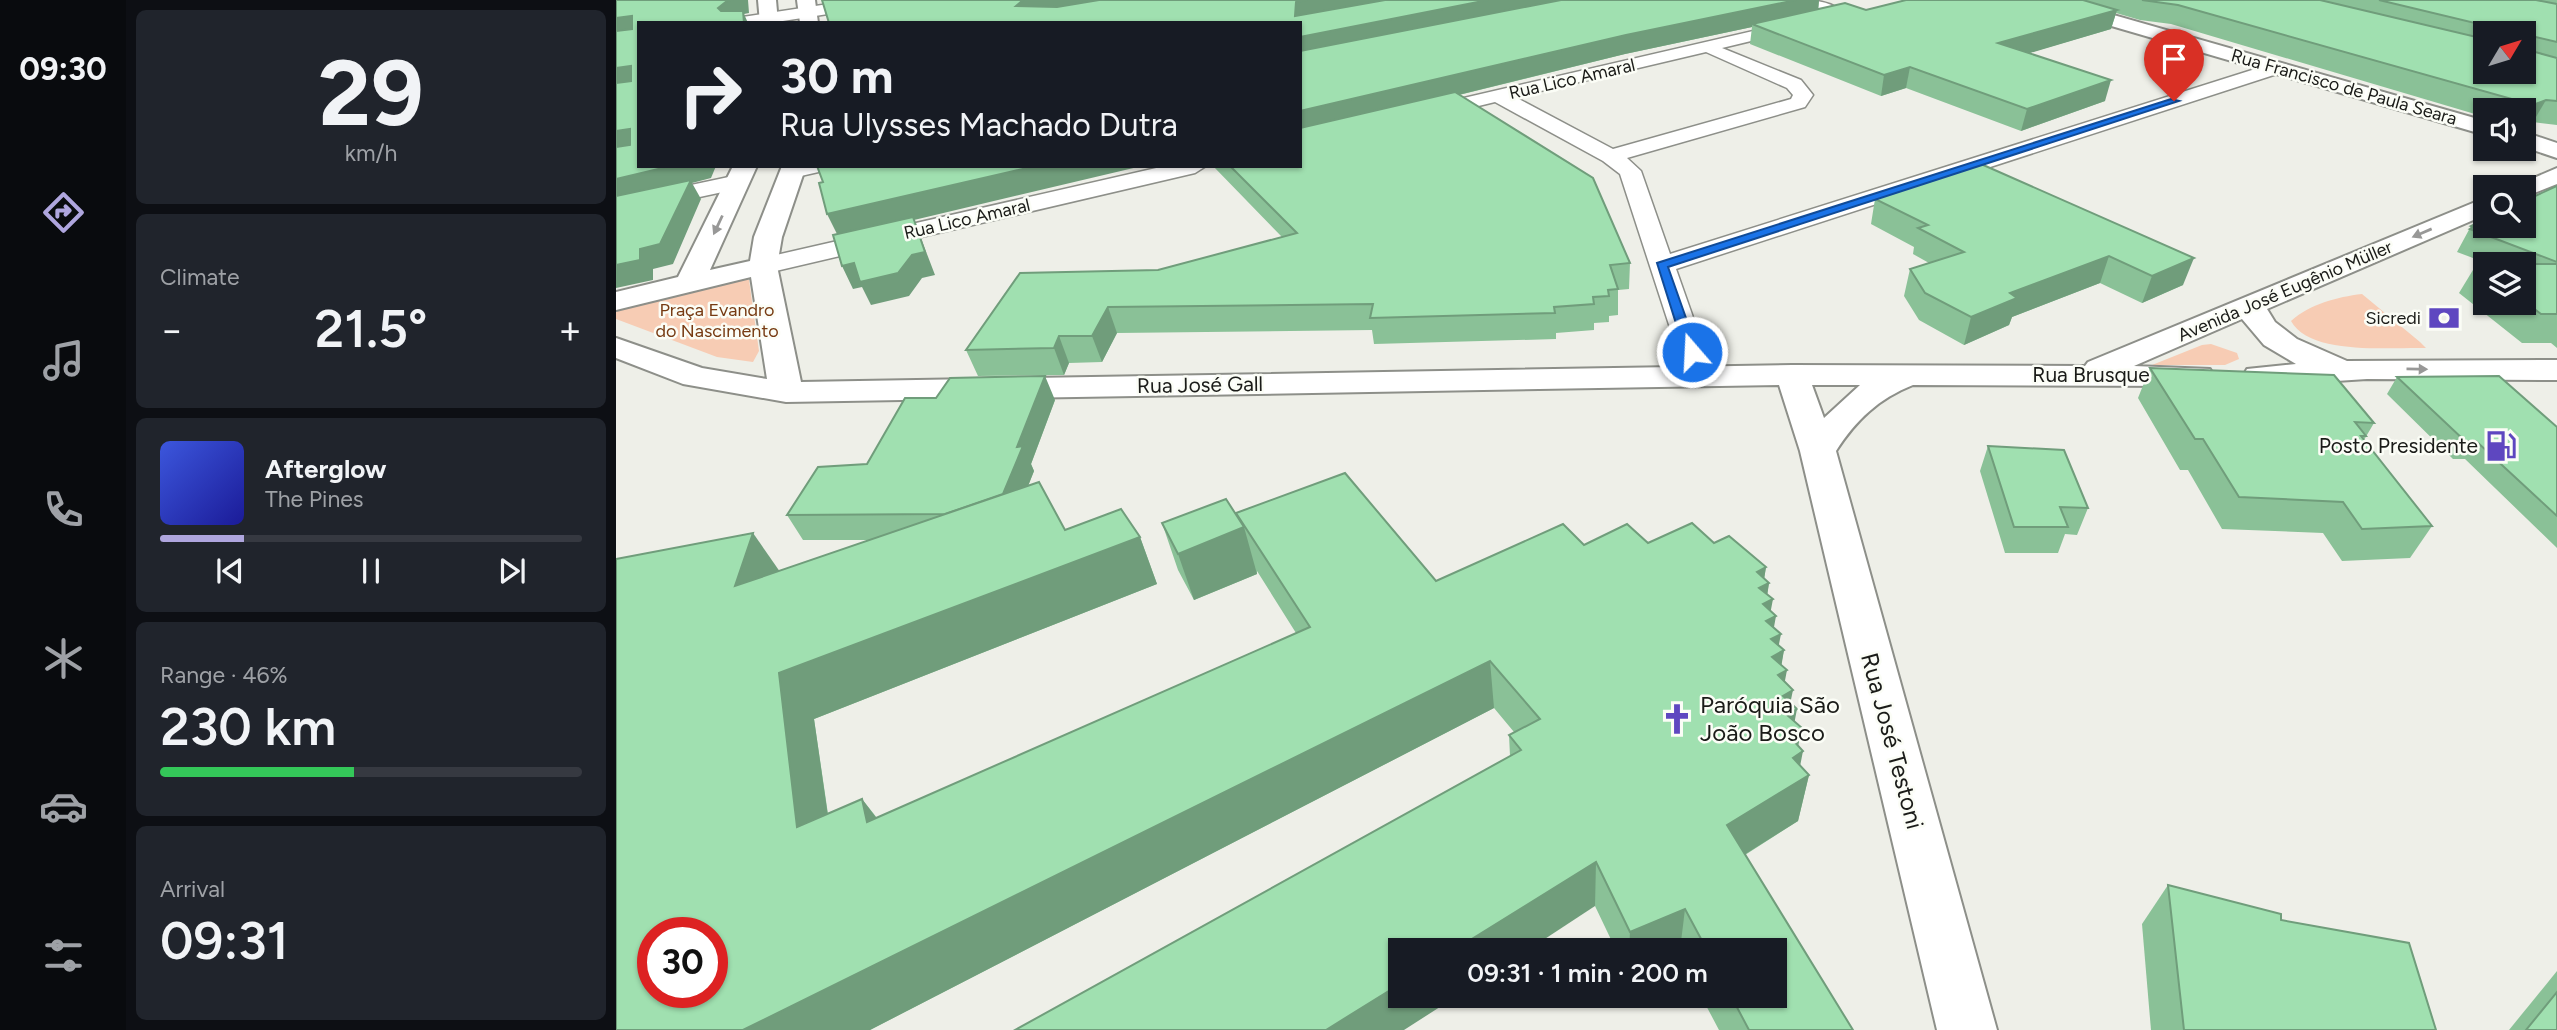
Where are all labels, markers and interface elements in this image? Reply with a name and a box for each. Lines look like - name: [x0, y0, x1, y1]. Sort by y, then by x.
- north arrow: [2473, 21, 2536, 84]
- map controls: [2473, 21, 2536, 315]
- pin: [2144, 29, 2204, 101]
- text: 29: [318, 39, 424, 148]
- icon: arrive: [2155, 40, 2193, 78]
- street label: Rua Francisco de Paula Seara: [2229, 44, 2459, 130]
- text: 30 m: [780, 46, 893, 105]
- icon: right: [665, 49, 756, 140]
- text: 09:30: [19, 50, 107, 88]
- street label: Rua Lico Amaral: [1507, 54, 1637, 104]
- button: sound: [2473, 98, 2536, 161]
- text: Rua Ulysses Machado Dutra: [780, 106, 1178, 144]
- text: km/h: [345, 139, 397, 167]
- button: search: [2473, 175, 2536, 238]
- icon: directions: [39, 188, 88, 237]
- street label: Rua Lico Amaral: [902, 194, 1032, 244]
- one-way arrow: [712, 215, 724, 235]
- one-way arrow: [2412, 228, 2433, 239]
- street label: Avenida José Eugênio Müller: [2174, 236, 2396, 346]
- button: layers: [2473, 252, 2536, 315]
- text: Climate: [160, 263, 239, 291]
- text: 21.5°: [314, 298, 428, 360]
- park label: Praça Evandro do Nascimento: [655, 299, 779, 342]
- bank icon: Sicredi: [2427, 301, 2461, 335]
- text: −: [160, 307, 184, 353]
- text: +: [558, 307, 582, 353]
- place label: Sicredi: [2365, 307, 2421, 329]
- position arrow: [1655, 315, 1729, 389]
- icon: music: [39, 336, 88, 385]
- street label: Rua Brusque: [2032, 362, 2150, 387]
- one-way arrow: [2406, 363, 2428, 375]
- street label: Rua José Gall: [1137, 371, 1263, 398]
- fuel station icon: Posto Presidente: [2484, 429, 2518, 463]
- place label: Posto Presidente: [2319, 433, 2478, 458]
- text: Afterglow: [265, 453, 387, 485]
- icon: phone: [39, 485, 88, 534]
- text: The Pines: [265, 485, 364, 513]
- icon: previous: [211, 552, 249, 590]
- icon: pause: [352, 552, 390, 590]
- icon: next: [493, 552, 531, 590]
- icon: climate: [39, 634, 88, 683]
- street label: Rua José Testoni: [1855, 650, 1930, 832]
- text: Range · 46%: [160, 661, 288, 689]
- place label: Paróquia São João Bosco: [1700, 690, 1840, 747]
- text: 230 km: [160, 696, 336, 758]
- church icon: Paróquia São João Bosco: [1660, 702, 1694, 736]
- icon: car: [39, 782, 88, 831]
- text: Arrival: [160, 875, 225, 903]
- text: 09:31: [160, 910, 289, 972]
- speed limit sign: 30: [637, 917, 728, 1008]
- icon: filters: [39, 931, 88, 980]
- text: 09:31 · 1 min · 200 m: [1467, 957, 1708, 989]

